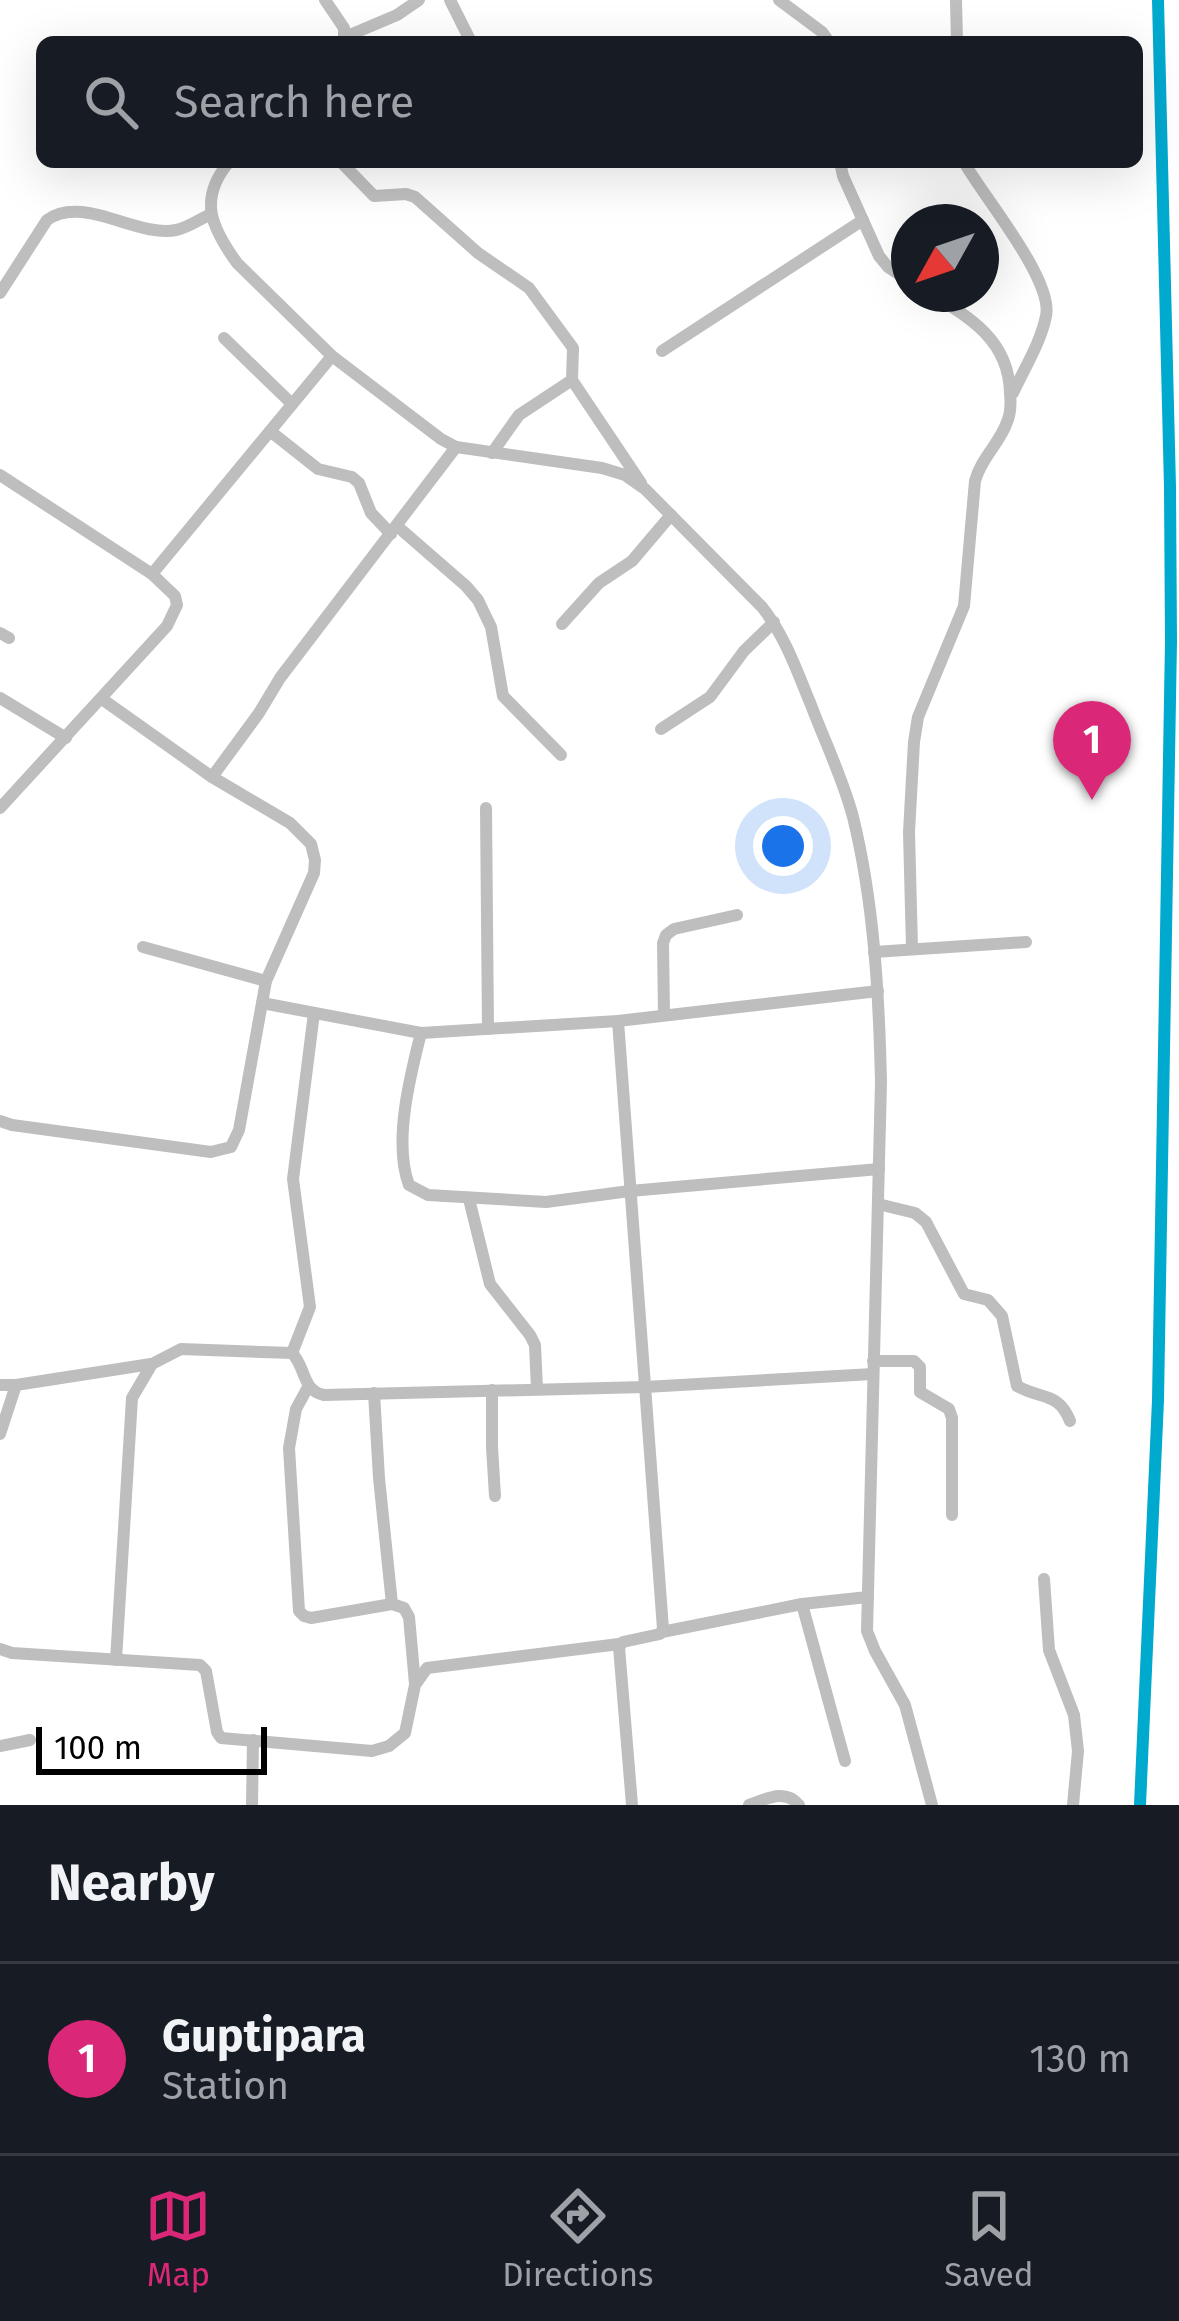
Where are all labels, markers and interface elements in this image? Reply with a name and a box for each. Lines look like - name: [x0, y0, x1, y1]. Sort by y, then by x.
- search box: [36, 36, 1143, 168]
- icon: search: [78, 69, 144, 135]
- text: Search here: [174, 75, 414, 129]
- north arrow: [891, 204, 999, 312]
- pin: 1: [1053, 701, 1131, 800]
- your location: [753, 816, 813, 876]
- scale bar: [36, 1721, 267, 1774]
- text: 100 m: [54, 1728, 142, 1768]
- text: Nearby: [48, 1852, 214, 1914]
- text: Guptipara: [162, 2009, 366, 2063]
- text: 1: [78, 2036, 96, 2082]
- text: 130 m: [1029, 2036, 1131, 2082]
- text: Station: [162, 2063, 289, 2109]
- tab: Map: [145, 2183, 211, 2295]
- tab: Directions: [502, 2183, 654, 2295]
- tab: Saved: [944, 2183, 1034, 2295]

